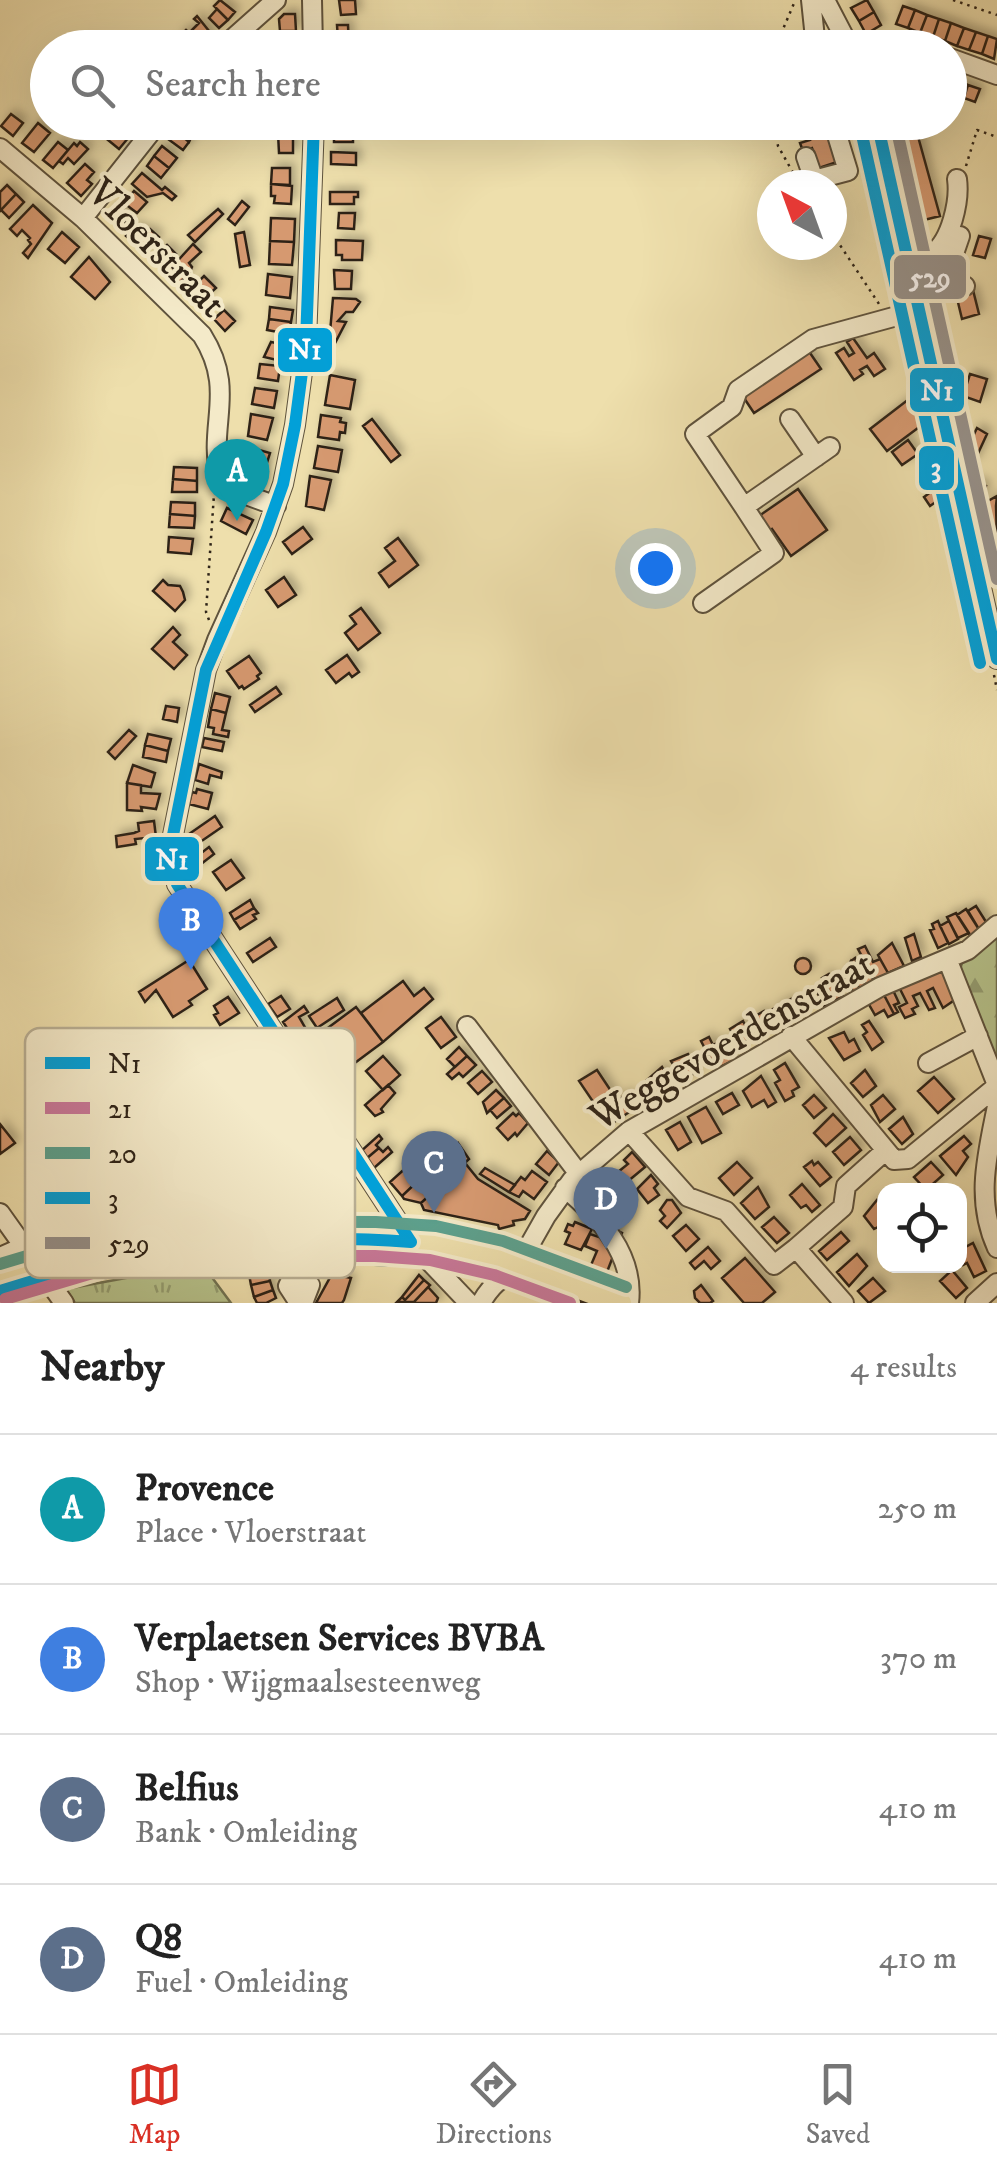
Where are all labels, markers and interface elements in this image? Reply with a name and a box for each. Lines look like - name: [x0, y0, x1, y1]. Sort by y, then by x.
- search box: [30, 30, 967, 140]
- icon: search: [65, 58, 120, 113]
- text: Search here: [145, 61, 321, 109]
- street label: Vloerstraat: [75, 168, 236, 329]
- north arrow: [757, 170, 847, 260]
- line badge: 529: [892, 253, 968, 301]
- text: 529: [908, 261, 951, 296]
- line badge: N1: [276, 326, 334, 374]
- text: N1: [288, 333, 322, 368]
- line badge: N1: [908, 366, 966, 414]
- text: N1: [920, 374, 954, 409]
- pin: A: [204, 438, 270, 521]
- line badge: 3: [917, 444, 956, 492]
- text: 3: [931, 451, 941, 486]
- your location: [630, 543, 681, 594]
- line badge: N1: [143, 835, 201, 883]
- text: N1: [155, 843, 189, 878]
- pin: B: [158, 888, 224, 970]
- street label: Weggevoerdenstraat: [580, 940, 884, 1144]
- legend: [25, 1028, 355, 1278]
- text: N1: [108, 1047, 141, 1082]
- text: 21: [108, 1092, 132, 1127]
- pin: C: [402, 1130, 466, 1213]
- text: 20: [108, 1137, 137, 1172]
- pin: D: [574, 1166, 638, 1249]
- text: 3: [108, 1182, 118, 1217]
- map controls: [877, 1183, 967, 1273]
- button: locate: [877, 1183, 967, 1273]
- text: 529: [108, 1227, 150, 1262]
- text: Nearby: [40, 1342, 164, 1394]
- text: 4 results: [850, 1348, 957, 1388]
- text: Provence: [135, 1465, 274, 1513]
- text: A: [62, 1489, 83, 1529]
- text: 250 m: [877, 1489, 957, 1529]
- text: Place · Vloerstraat: [135, 1513, 366, 1553]
- text: Verplaetsen Services BVBA: [135, 1615, 544, 1663]
- text: B: [62, 1639, 83, 1679]
- text: 370 m: [880, 1639, 957, 1679]
- text: Shop · Wijgmaalsesteenweg: [135, 1663, 480, 1703]
- text: Belfius: [135, 1765, 239, 1813]
- text: C: [62, 1789, 83, 1829]
- text: 410 m: [879, 1789, 957, 1829]
- text: Bank · Omleiding: [135, 1813, 357, 1853]
- text: Q8: [135, 1915, 182, 1963]
- text: D: [61, 1939, 84, 1979]
- text: 410 m: [879, 1939, 957, 1979]
- text: Fuel · Omleiding: [135, 1963, 348, 2003]
- tab: Map: [127, 2057, 182, 2152]
- tab: Directions: [436, 2057, 552, 2152]
- tab: Saved: [806, 2057, 870, 2152]

